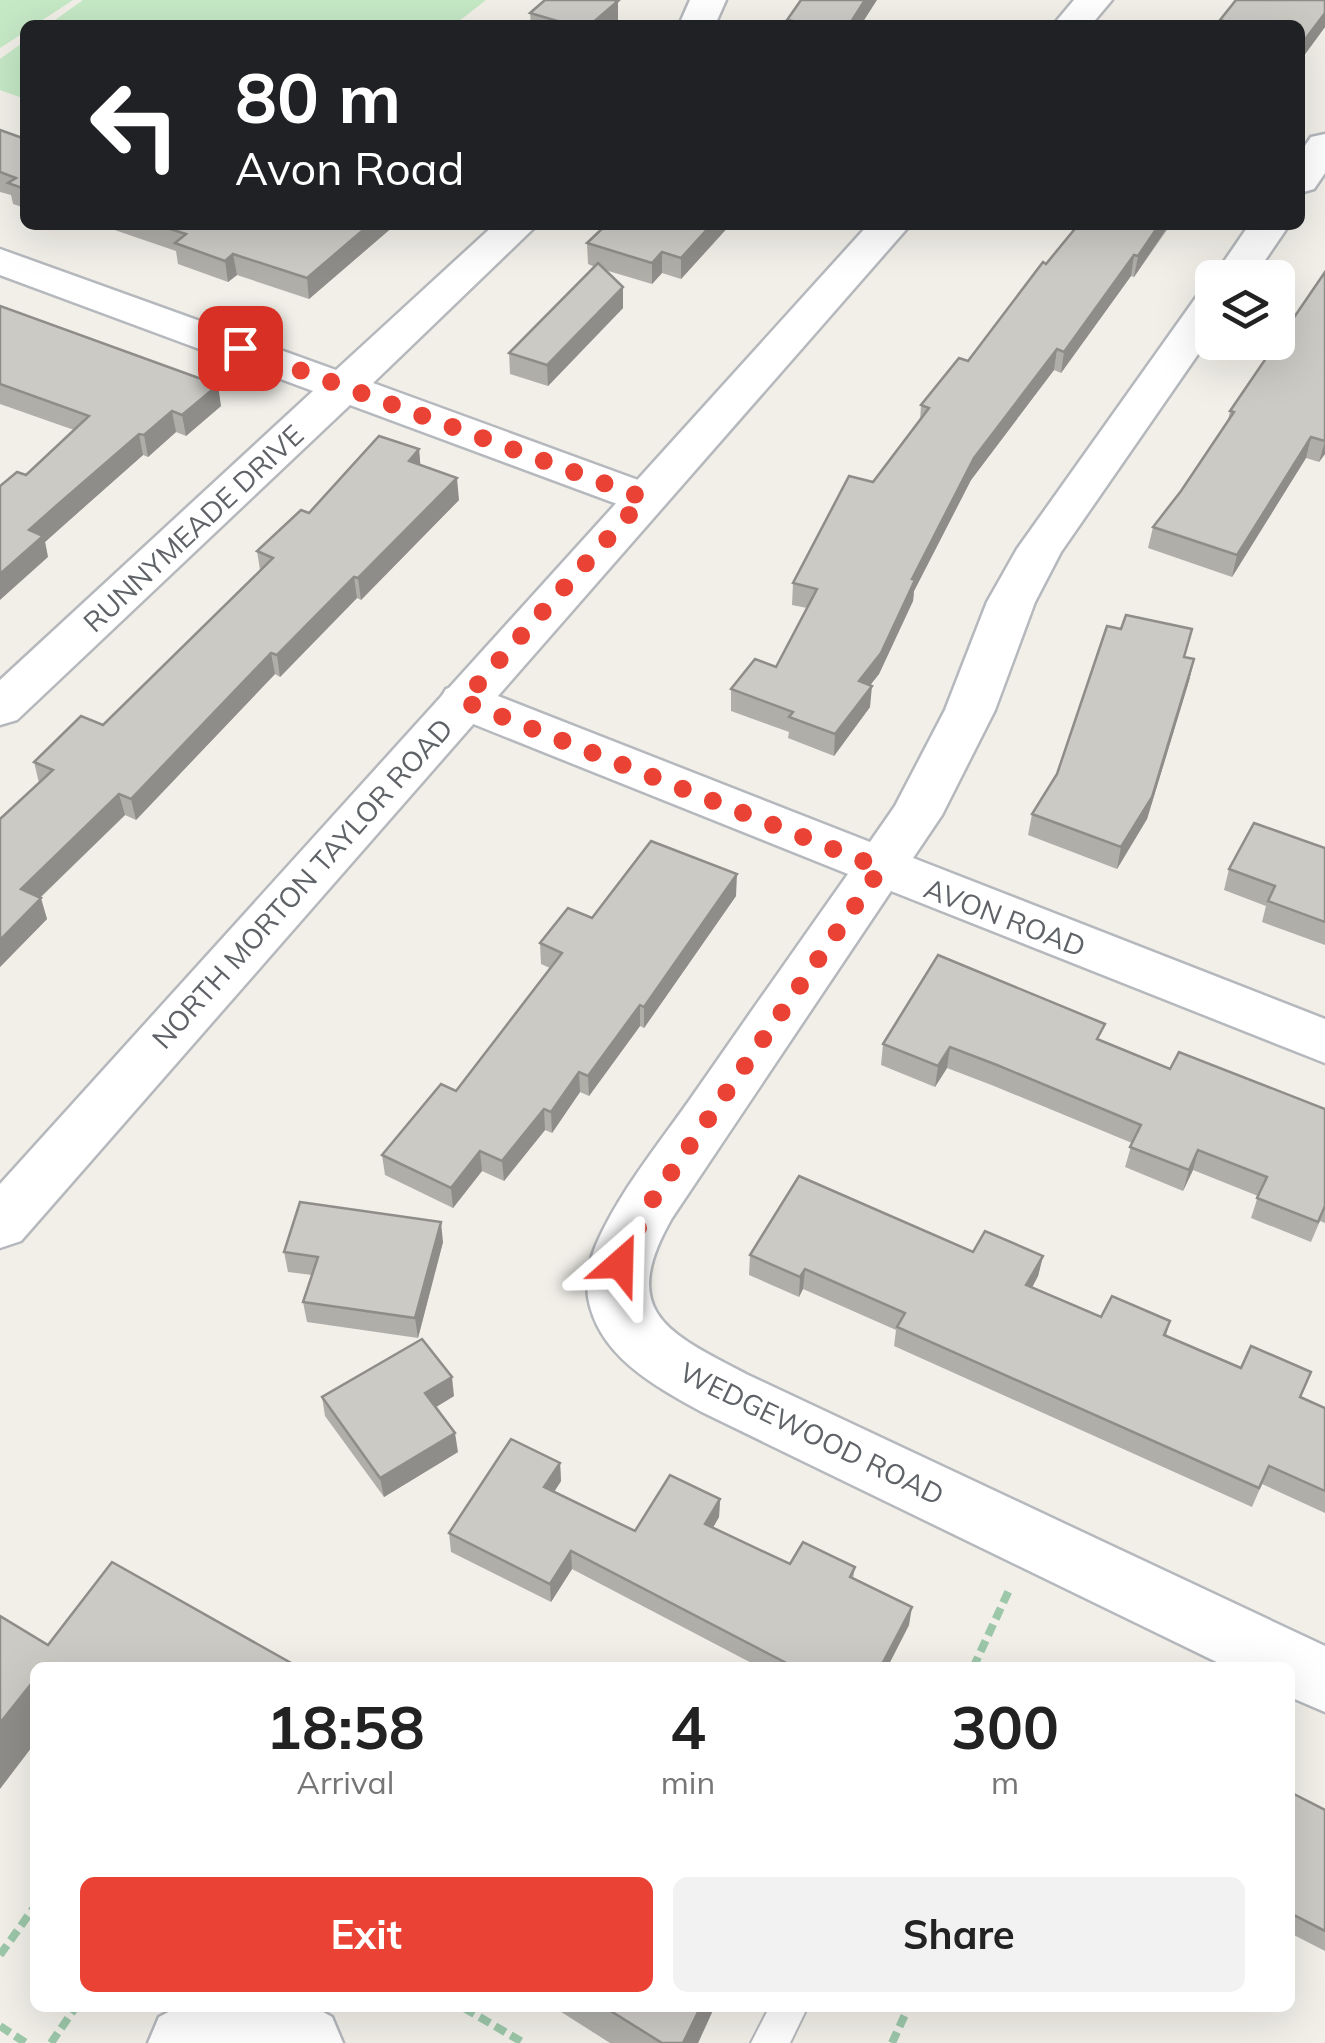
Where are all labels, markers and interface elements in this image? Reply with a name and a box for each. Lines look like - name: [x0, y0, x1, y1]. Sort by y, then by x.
- text: 80 m: [235, 53, 401, 141]
- icon: left: [70, 60, 200, 190]
- text: Avon Road: [235, 140, 465, 196]
- map controls: [1195, 260, 1295, 360]
- button: layers: [1195, 260, 1295, 360]
- pin: [198, 306, 283, 391]
- icon: arrive: [213, 321, 268, 376]
- street label: RUNNYMEADE DRIVE: [76, 417, 310, 639]
- street label: NORTH MORTON TAYLOR ROAD: [144, 711, 460, 1055]
- street label: AVON ROAD: [919, 870, 1091, 964]
- position arrow: [568, 1212, 672, 1316]
- street label: WEDGEWOOD ROAD: [674, 1354, 950, 1512]
- text: 18:58: [266, 1689, 425, 1764]
- text: 4: [670, 1689, 706, 1764]
- text: 300: [951, 1689, 1059, 1764]
- text: Arrival: [296, 1762, 394, 1802]
- text: min: [661, 1762, 715, 1802]
- text: m: [991, 1762, 1019, 1802]
- button: Exit: [80, 1877, 653, 1992]
- button: Share: [673, 1877, 1245, 1992]

